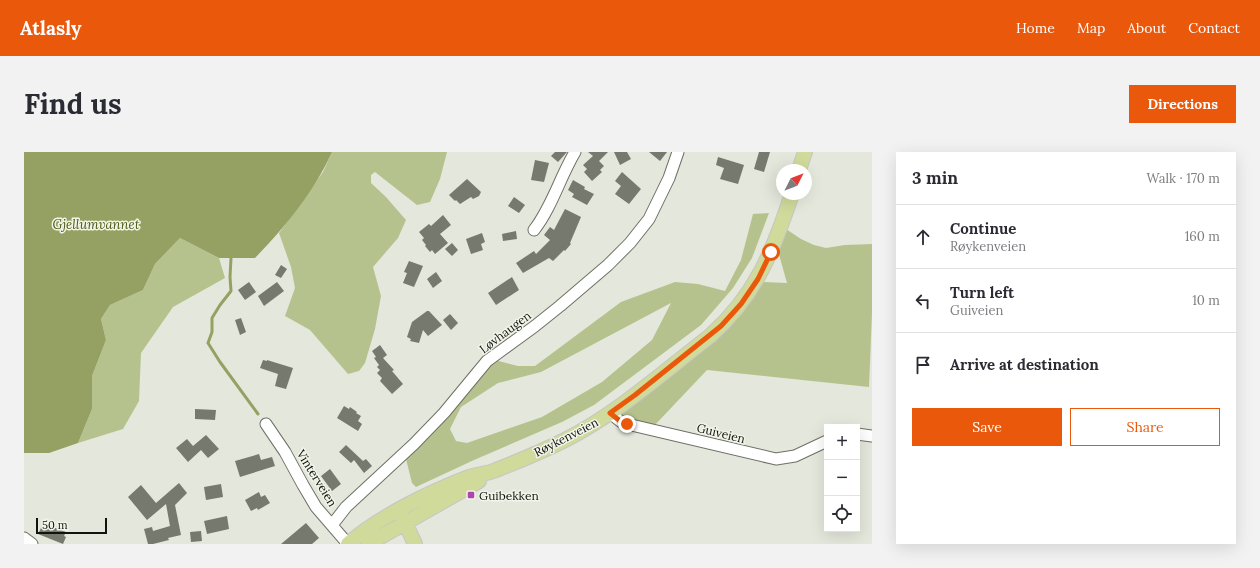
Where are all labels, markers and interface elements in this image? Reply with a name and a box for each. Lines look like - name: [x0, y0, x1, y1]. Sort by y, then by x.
- text: Atlasly: [20, 16, 81, 40]
- text: Home: [1016, 19, 1055, 37]
- text: Map: [1077, 19, 1105, 37]
- text: About: [1127, 19, 1166, 37]
- text: Contact: [1188, 19, 1240, 37]
- button: Directions: [1129, 85, 1236, 123]
- text: Find us: [24, 86, 122, 122]
- north arrow: [776, 164, 812, 200]
- text: 3 min: [912, 167, 958, 189]
- text: Walk · 170 m: [1146, 170, 1220, 187]
- water label: Gjellumvannet: [52, 216, 140, 233]
- text: Continue: [950, 219, 1016, 238]
- icon: ahead: [912, 226, 934, 248]
- text: 160 m: [1185, 228, 1220, 245]
- text: Røykenveien: [950, 238, 1026, 255]
- route start: [762, 243, 780, 261]
- text: Turn left: [950, 283, 1014, 302]
- icon: left: [912, 290, 934, 312]
- text: 10 m: [1192, 292, 1220, 309]
- text: Guiveien: [950, 302, 1003, 319]
- street label: Løvhaugen: [476, 308, 534, 356]
- icon: arrive: [912, 354, 934, 376]
- text: Arrive at destination: [950, 355, 1099, 374]
- button: Save: [912, 408, 1062, 446]
- button: Share: [1070, 408, 1220, 446]
- street label: Røykenveien: [531, 414, 601, 460]
- route end: [618, 415, 636, 433]
- street label: Guiveien: [695, 420, 747, 446]
- map controls: [824, 424, 860, 532]
- button: +: [824, 424, 860, 460]
- street label: Vinterveien: [293, 446, 340, 509]
- button: −: [824, 460, 860, 496]
- place label: Guibekken: [479, 488, 539, 503]
- marker: Guibekken: [466, 490, 476, 500]
- button: locate: [824, 496, 860, 532]
- scale bar: [36, 516, 107, 535]
- text: 50 m: [42, 518, 68, 532]

